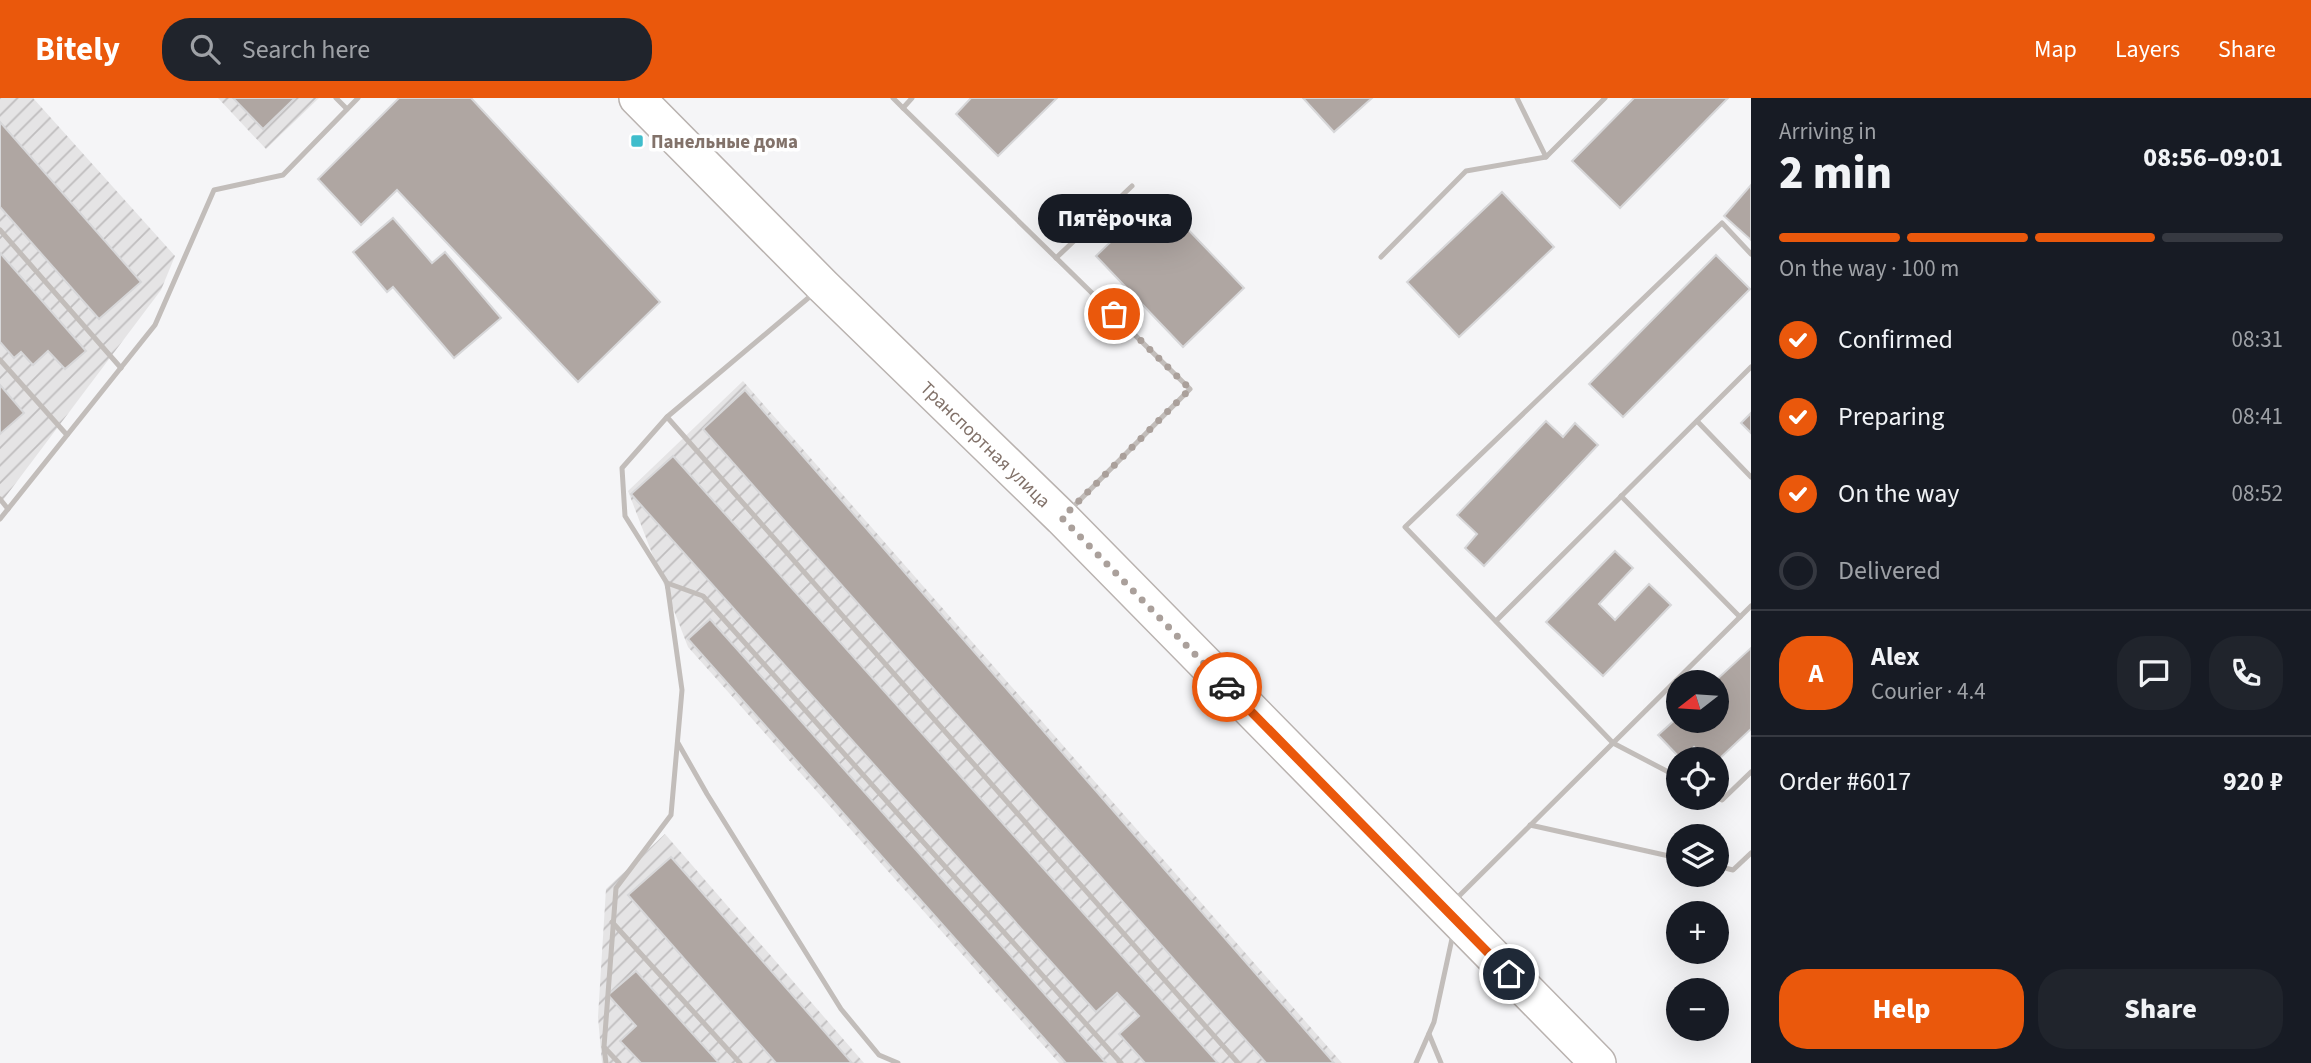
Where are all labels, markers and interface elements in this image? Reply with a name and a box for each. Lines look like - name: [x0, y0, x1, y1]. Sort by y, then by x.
- search box: [162, 18, 652, 81]
- text: Bitely: [35, 26, 120, 73]
- icon: search: [186, 30, 224, 68]
- text: Search here: [242, 31, 370, 68]
- text: Map: [2034, 32, 2077, 67]
- text: Layers: [2115, 32, 2180, 67]
- text: Share: [2218, 32, 2276, 67]
- text: Arriving in: [1779, 115, 1877, 148]
- place label: Панельные дома: [651, 129, 798, 156]
- marker: Панельные дома: [629, 133, 645, 149]
- text: 08:56–09:01: [2143, 139, 2283, 176]
- text: 2 min: [1779, 141, 1892, 206]
- callout: Пятёрочка: [1037, 195, 1191, 244]
- text: Пятёрочка: [1058, 202, 1172, 235]
- text: On the way · 100 m: [1779, 252, 1959, 285]
- pin: [1084, 284, 1144, 344]
- icon: bag: [1095, 295, 1133, 333]
- icon: check: [1779, 321, 1817, 359]
- text: Confirmed: [1838, 321, 1953, 358]
- text: 08:31: [2232, 323, 2283, 356]
- street label: Транспортная улица: [914, 376, 1056, 515]
- icon: check: [1779, 398, 1817, 436]
- text: Preparing: [1838, 398, 1944, 435]
- text: 08:41: [2232, 400, 2283, 433]
- icon: check: [1779, 475, 1817, 513]
- text: On the way: [1838, 475, 1959, 512]
- text: 08:52: [2232, 477, 2283, 510]
- text: Delivered: [1838, 552, 1941, 589]
- button: chat: [2117, 636, 2191, 710]
- button: phone: [2209, 636, 2283, 710]
- text: Alex: [1871, 638, 1920, 675]
- courier: [1192, 652, 1262, 722]
- text: A: [1809, 655, 1823, 692]
- icon: car: [1208, 668, 1246, 706]
- north arrow: [1666, 670, 1729, 733]
- map controls: [1666, 670, 1729, 1041]
- text: Courier · 4.4: [1871, 675, 1986, 708]
- button: locate: [1666, 747, 1729, 810]
- text: Order #6017: [1779, 763, 1911, 800]
- text: 920 ₽: [2223, 763, 2283, 800]
- button: layers: [1666, 824, 1729, 887]
- button: +: [1666, 901, 1729, 964]
- pin: [1479, 944, 1539, 1004]
- icon: home: [1490, 955, 1528, 993]
- button: Help: [1779, 969, 2024, 1049]
- button: Share: [2038, 969, 2283, 1049]
- button: −: [1666, 978, 1729, 1041]

